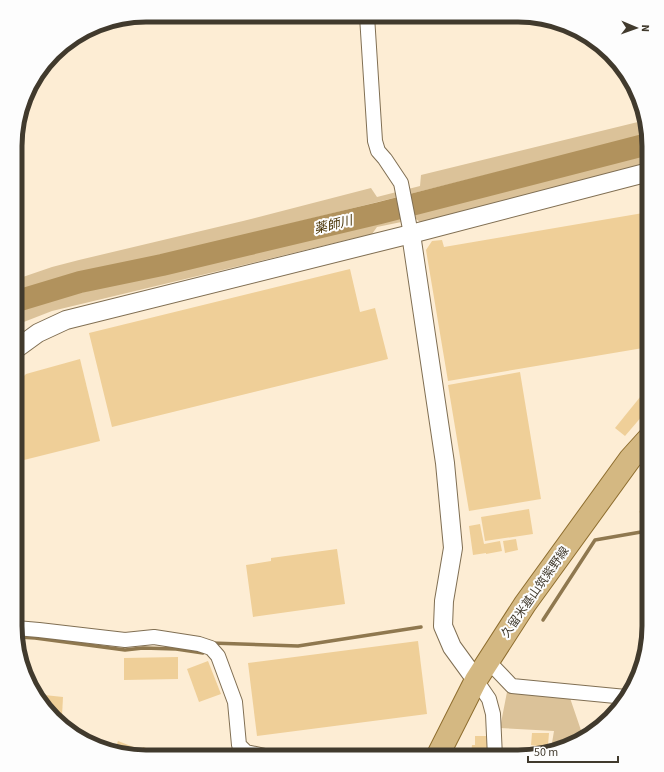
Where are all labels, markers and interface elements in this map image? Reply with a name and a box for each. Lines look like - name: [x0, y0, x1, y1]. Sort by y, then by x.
- north arrow: [616, 8, 656, 48]
- text: N: [638, 24, 653, 32]
- water label: 薬師川: [312, 211, 356, 238]
- street label: 久留米基山筑紫野線: [497, 543, 573, 641]
- scale bar: [528, 738, 618, 764]
- text: 50 m: [534, 744, 558, 761]

